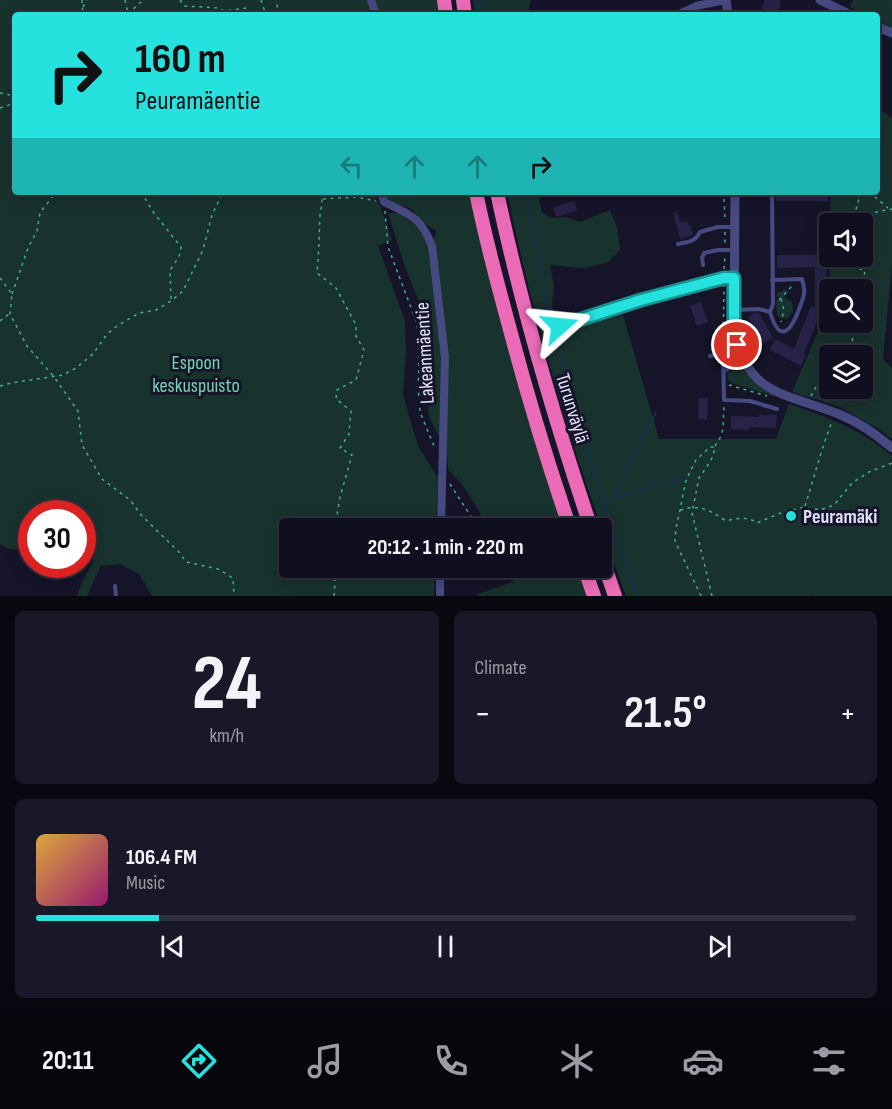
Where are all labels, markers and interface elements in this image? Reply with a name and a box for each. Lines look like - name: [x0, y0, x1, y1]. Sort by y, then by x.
- text: 160 m: [135, 34, 226, 85]
- icon: right: [36, 36, 114, 114]
- text: Peuramäentie: [135, 85, 261, 117]
- icon: left: [335, 150, 368, 183]
- icon: ahead: [398, 150, 431, 183]
- icon: ahead: [461, 150, 494, 183]
- icon: right: [524, 150, 557, 183]
- map controls: [819, 213, 873, 399]
- button: sound: [819, 213, 873, 267]
- button: search: [819, 279, 873, 333]
- position arrow: [528, 294, 592, 358]
- street label: Lakeanmäentie: [410, 301, 440, 404]
- pin: [711, 319, 762, 370]
- icon: arrive: [720, 328, 753, 361]
- button: layers: [819, 345, 873, 399]
- park label: Espoon keskuspuisto: [152, 351, 240, 398]
- street label: Turunväylä: [550, 370, 594, 446]
- speed limit sign: 30: [18, 500, 96, 578]
- place label: Peuramäki: [803, 505, 877, 529]
- marker: Peuramäki: [784, 509, 798, 523]
- text: 20:12 · 1 min · 220 m: [367, 534, 524, 561]
- text: 24: [192, 638, 262, 731]
- text: Climate: [475, 656, 527, 680]
- text: 21.5°: [624, 686, 707, 741]
- text: −: [475, 694, 491, 734]
- text: +: [840, 694, 856, 734]
- text: km/h: [209, 724, 244, 748]
- text: 106.4 FM: [126, 844, 197, 871]
- text: Music: [126, 871, 165, 895]
- icon: previous: [156, 930, 189, 963]
- icon: pause: [429, 930, 462, 963]
- icon: next: [703, 930, 736, 963]
- icon: directions: [178, 1040, 220, 1082]
- icon: music: [304, 1040, 346, 1082]
- icon: phone: [430, 1040, 472, 1082]
- icon: climate: [556, 1040, 598, 1082]
- icon: car: [682, 1040, 724, 1082]
- icon: filters: [808, 1040, 850, 1082]
- text: 20:11: [42, 1045, 94, 1077]

